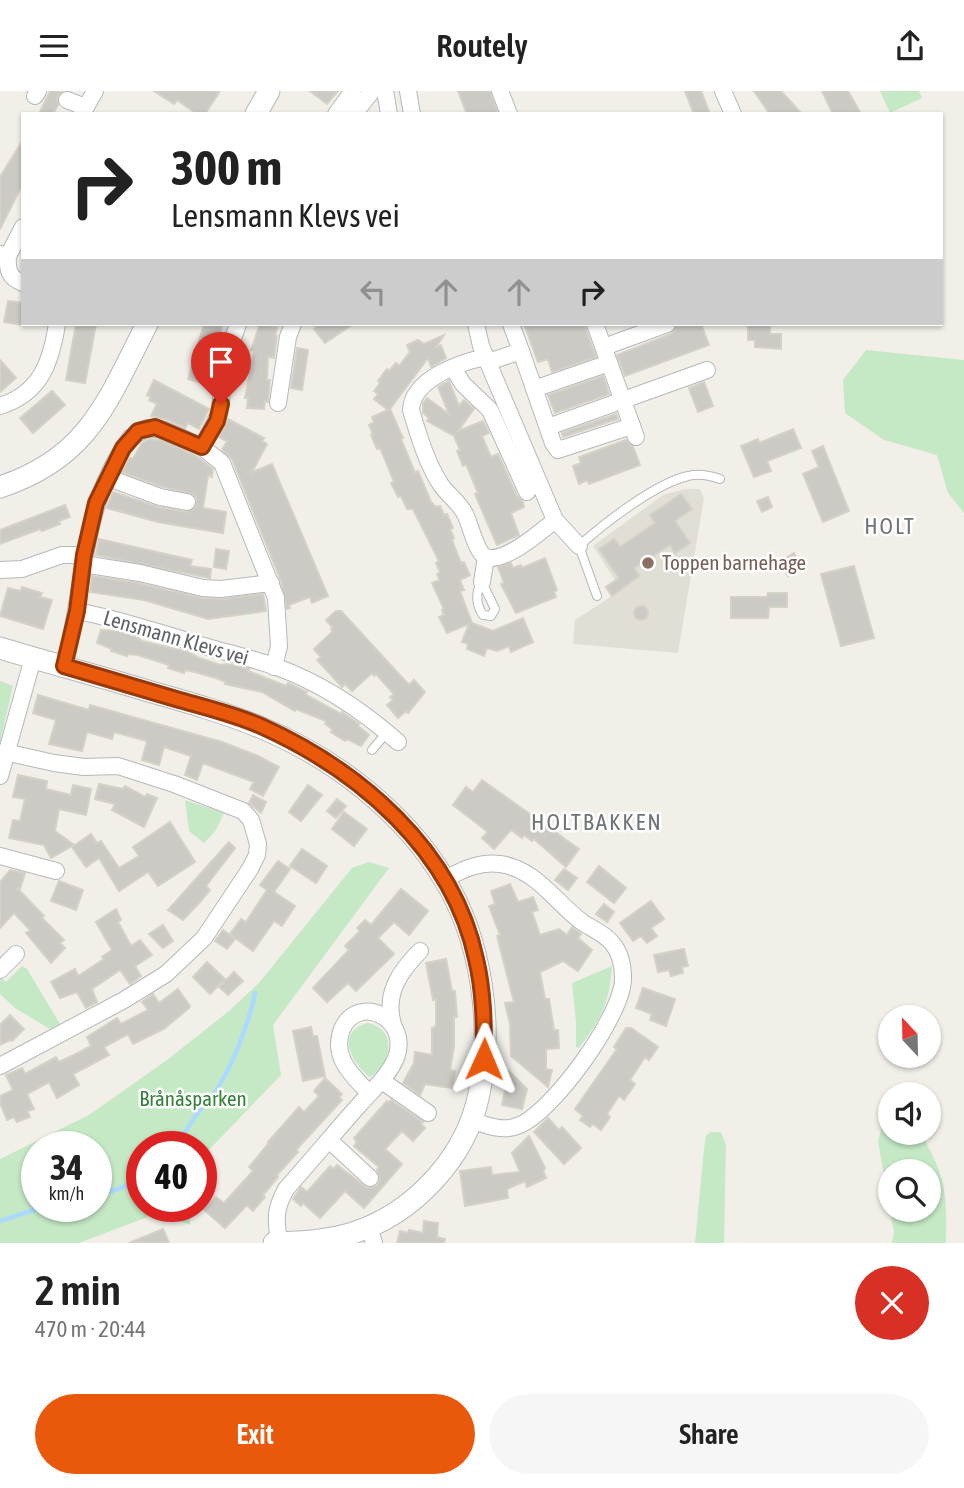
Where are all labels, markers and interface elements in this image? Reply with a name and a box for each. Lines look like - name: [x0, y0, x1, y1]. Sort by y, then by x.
- icon: menu: [35, 27, 73, 65]
- text: Routely: [436, 27, 528, 64]
- icon: share: [891, 27, 929, 65]
- text: 300 m: [171, 139, 282, 195]
- icon: right: [56, 140, 147, 231]
- text: Lensmann Klevs vei: [171, 197, 400, 234]
- icon: left: [354, 273, 392, 311]
- icon: ahead: [427, 273, 465, 311]
- icon: ahead: [500, 273, 538, 311]
- icon: right: [573, 273, 611, 311]
- pin: [191, 332, 251, 404]
- icon: arrive: [202, 343, 240, 381]
- district label: HOLT: [864, 513, 916, 539]
- place label: Toppen barnehage: [662, 550, 806, 574]
- marker: Toppen barnehage: [640, 555, 656, 571]
- street label: Lensmann Klevs vei: [101, 605, 252, 669]
- district label: HOLTBAKKEN: [531, 809, 663, 835]
- north arrow: [878, 1005, 942, 1067]
- map controls: [878, 1005, 941, 1222]
- position arrow: [447, 1022, 521, 1096]
- button: sound: [878, 1082, 941, 1145]
- park label: Brånåsparken: [139, 1086, 247, 1110]
- speed limit sign: 40: [126, 1131, 217, 1222]
- text: 34: [50, 1147, 83, 1187]
- button: search: [878, 1159, 941, 1222]
- text: km/h: [49, 1183, 84, 1204]
- text: 2 min: [35, 1266, 121, 1314]
- button: close: [855, 1266, 929, 1340]
- text: 470 m · 20:44: [35, 1316, 146, 1342]
- button: Exit: [35, 1394, 475, 1474]
- button: Share: [489, 1394, 929, 1474]

